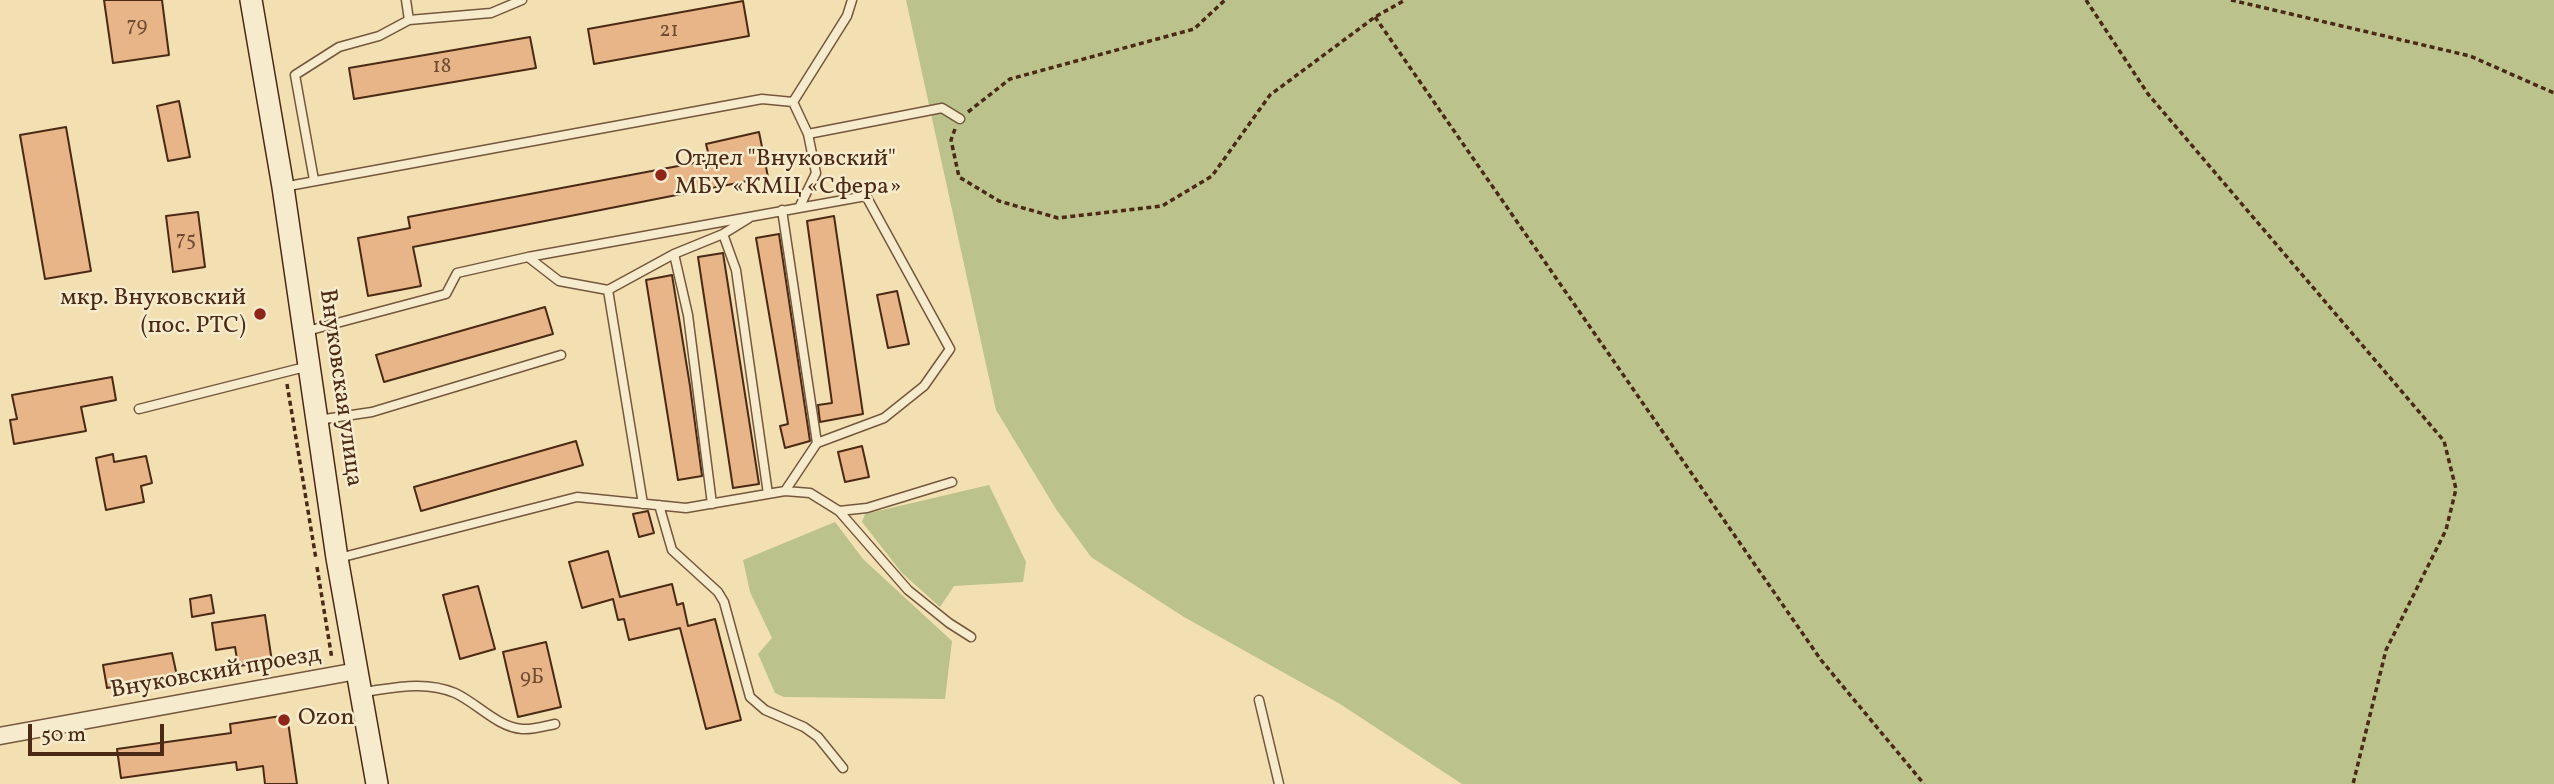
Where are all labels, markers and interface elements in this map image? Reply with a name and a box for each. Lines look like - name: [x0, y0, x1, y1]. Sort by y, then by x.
- house number: 79: [127, 14, 147, 40]
- house number: 21: [659, 19, 679, 45]
- house number: 18: [433, 55, 451, 81]
- place label: Отдел "Внуковский" МБУ «КМЦ «Сфера»: [675, 147, 901, 203]
- marker: Отдел "Внуковский" МБУ «КМЦ «Сфера»: [653, 167, 669, 183]
- house number: 75: [176, 228, 196, 254]
- place label: мкр. Внуковский (пос. РТС): [60, 286, 246, 342]
- street label: Внуковская улица: [311, 287, 367, 489]
- marker: мкр. Внуковский (пос. РТС): [252, 306, 268, 322]
- street label: Внуковский проезд: [109, 641, 323, 707]
- house number: 9Б: [520, 666, 544, 692]
- place label: Ozon: [298, 706, 355, 734]
- scale bar: [32, 710, 168, 754]
- marker: Ozon: [276, 712, 292, 728]
- text: 50 m: [41, 721, 86, 750]

